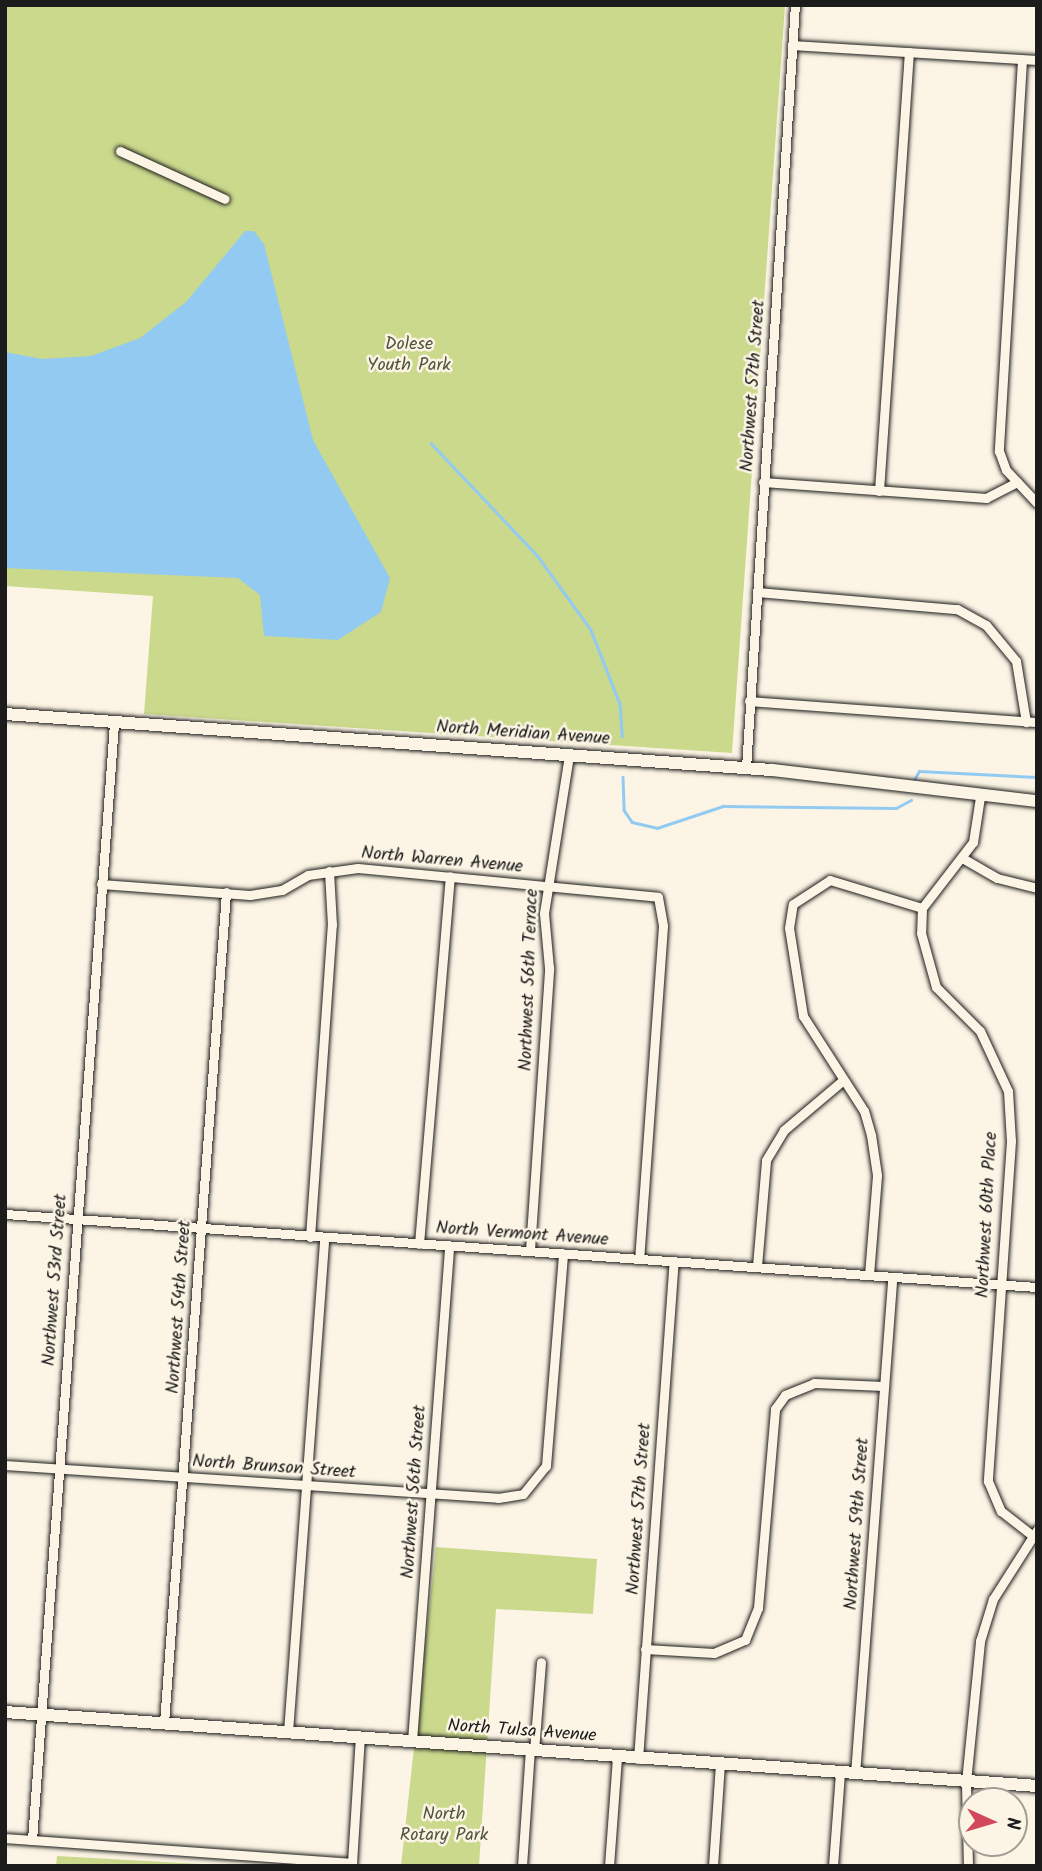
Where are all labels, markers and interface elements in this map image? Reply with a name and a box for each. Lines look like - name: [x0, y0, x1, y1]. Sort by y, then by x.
- street label: Northwest 57th Street: [737, 299, 771, 473]
- park label: Dolese Youth Park: [367, 335, 451, 378]
- street label: North Meridian Avenue: [435, 717, 611, 751]
- street label: North Warren Avenue: [360, 843, 524, 879]
- street label: Northwest 56th Terrace: [516, 888, 544, 1072]
- street label: Northwest 60th Place: [973, 1131, 1003, 1299]
- street label: Northwest 53rd Street: [39, 1193, 73, 1367]
- street label: North Vermont Avenue: [435, 1218, 609, 1252]
- street label: Northwest 54th Street: [163, 1219, 197, 1395]
- street label: Northwest 56th Street: [398, 1404, 432, 1580]
- street label: Northwest 57th Street: [623, 1422, 657, 1596]
- street label: Northwest 59th Street: [841, 1437, 875, 1611]
- street label: North Brunson Street: [191, 1452, 357, 1484]
- street label: North Tulsa Avenue: [447, 1716, 597, 1748]
- north arrow: [958, 1787, 1028, 1857]
- park label: North Rotary Park: [400, 1805, 488, 1848]
- text: N: [997, 1816, 1027, 1830]

